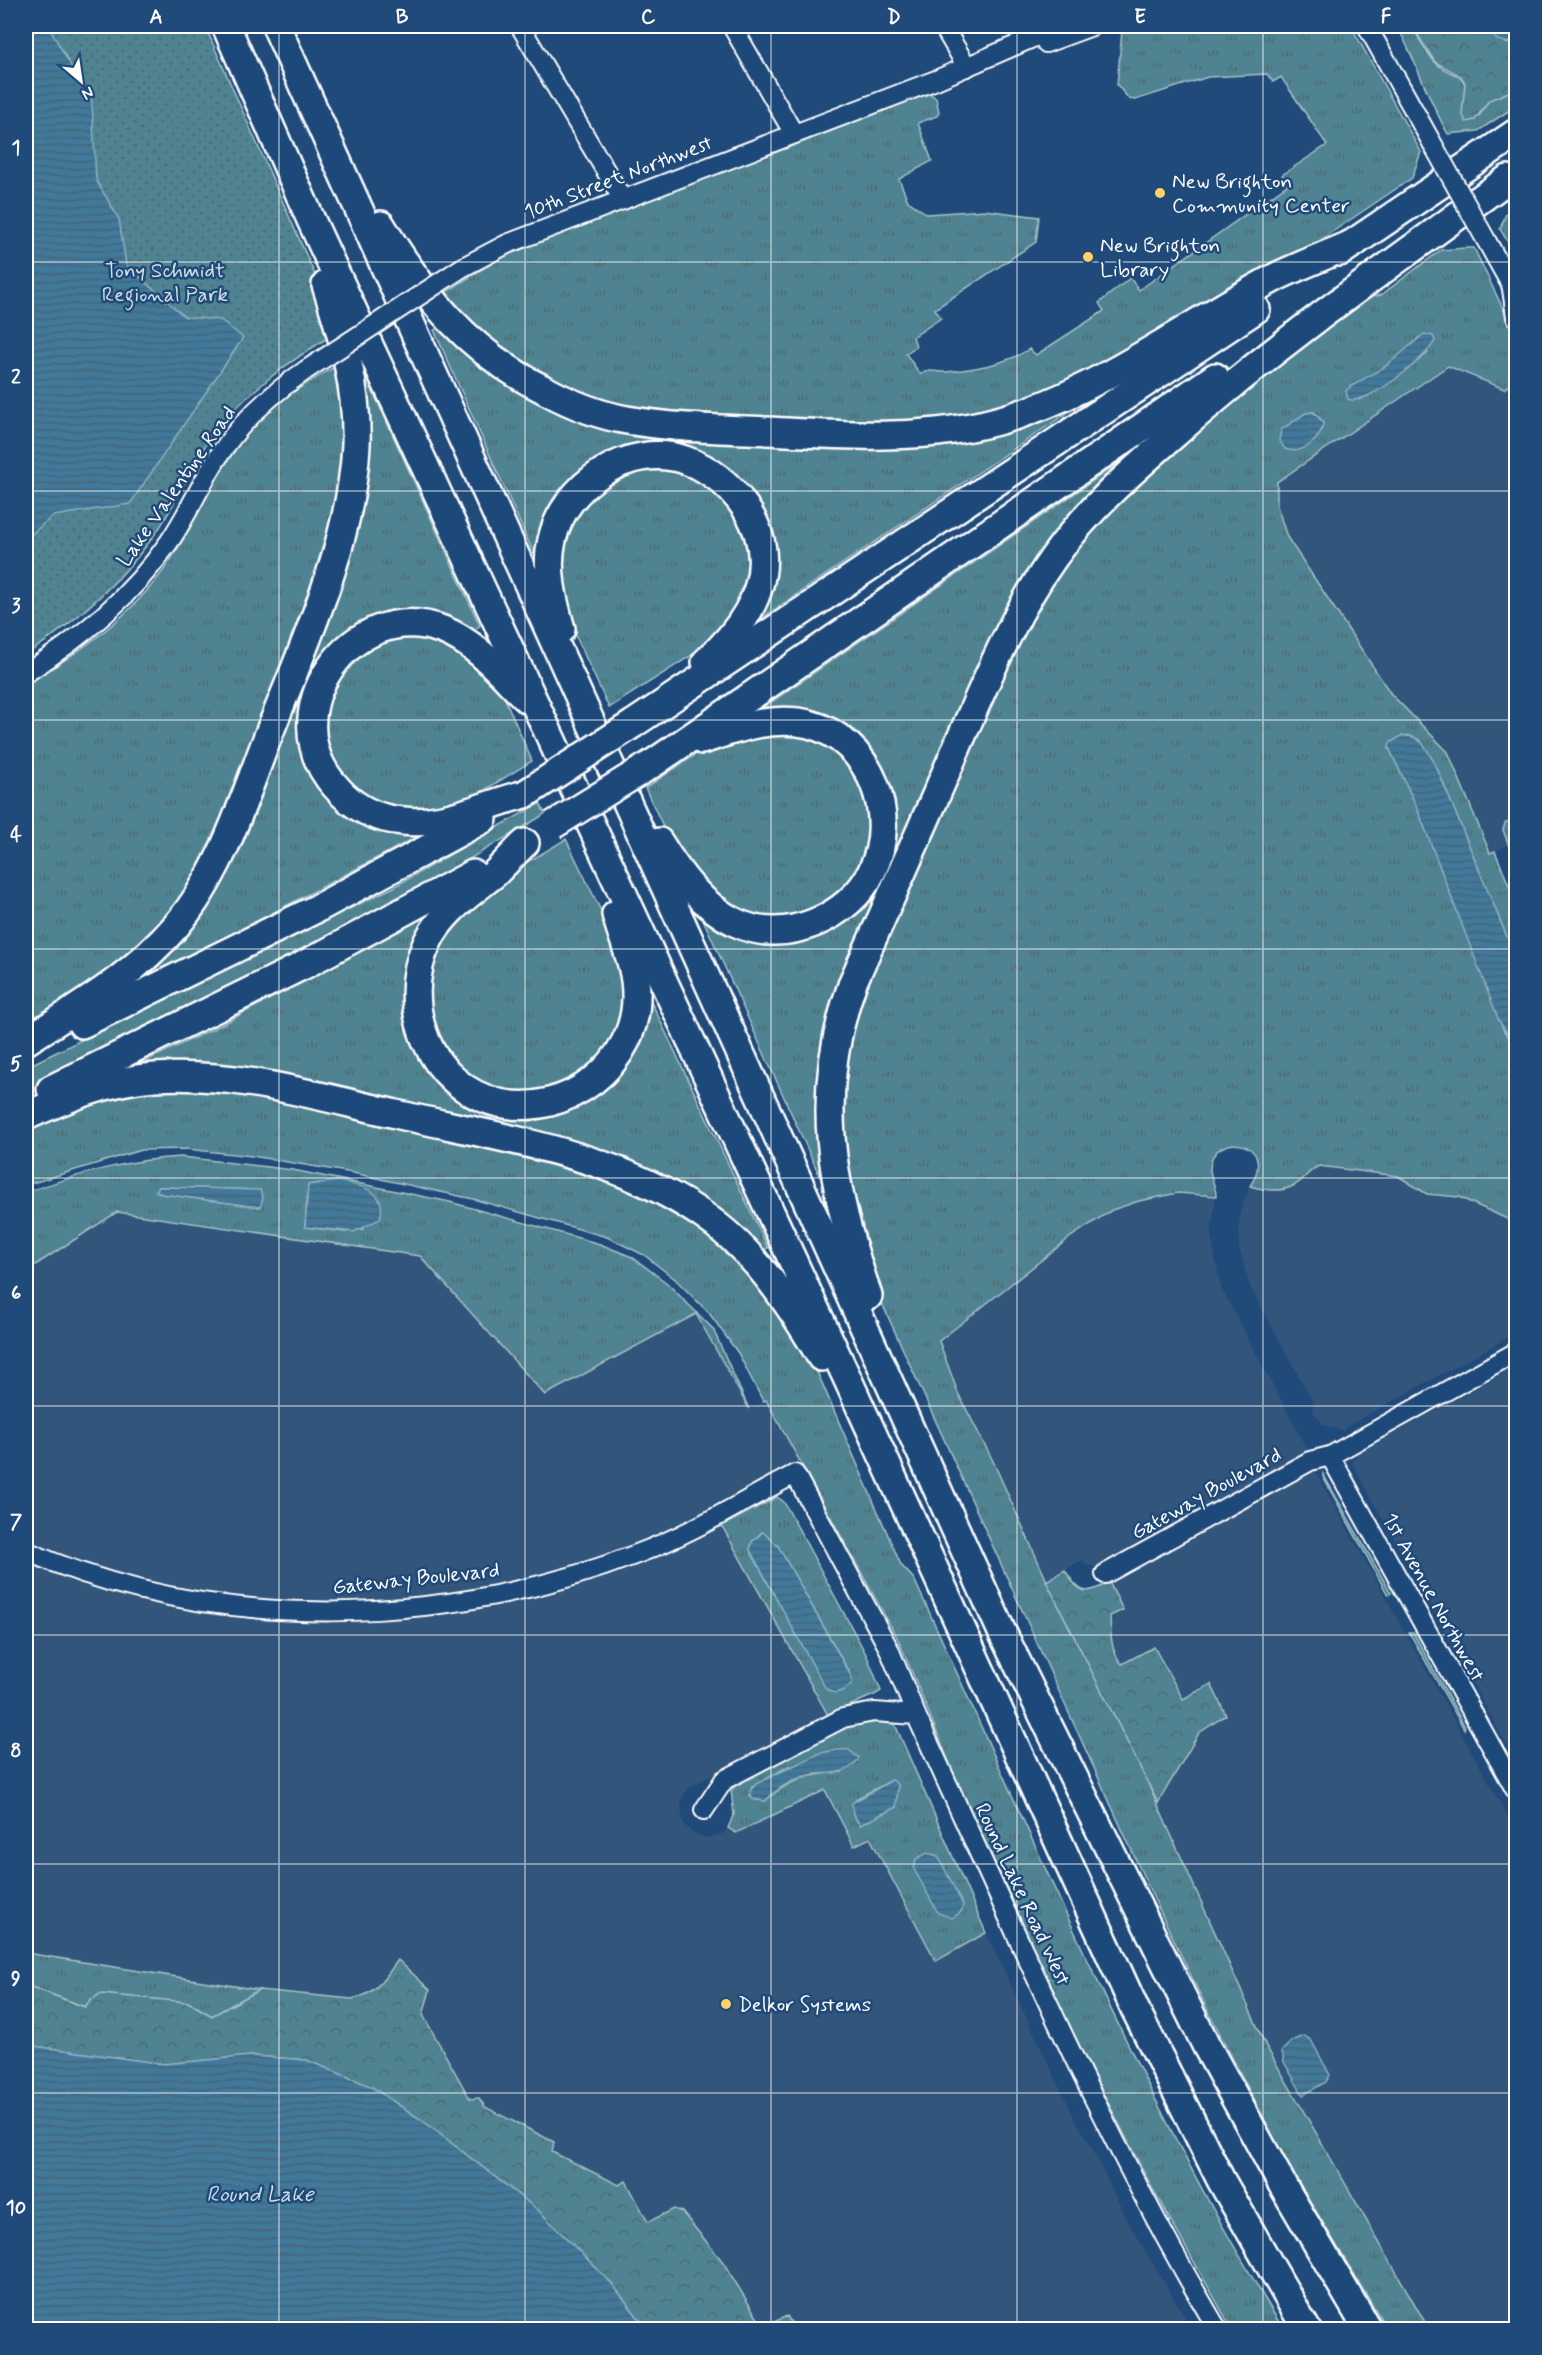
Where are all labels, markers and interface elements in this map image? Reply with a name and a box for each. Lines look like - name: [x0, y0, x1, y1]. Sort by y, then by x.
- text: A: [149, 4, 163, 31]
- text: B: [396, 4, 409, 31]
- text: C: [641, 4, 656, 31]
- text: D: [887, 4, 901, 31]
- text: E: [1134, 4, 1146, 31]
- text: F: [1381, 4, 1392, 31]
- north arrow: [51, 51, 111, 111]
- text: N: [78, 81, 97, 105]
- street label: 10th Street Northwest: [520, 129, 717, 227]
- text: 1: [12, 135, 20, 162]
- place label: New Brighton Community Center: [1172, 168, 1350, 220]
- marker: New Brighton Community Center: [1153, 186, 1167, 200]
- place label: New Brighton Library: [1100, 232, 1220, 284]
- marker: New Brighton Library: [1081, 250, 1095, 264]
- park label: Tony Schmidt Regional Park: [102, 257, 229, 311]
- text: 2: [11, 364, 21, 391]
- street label: Lake Valentine Road: [111, 401, 243, 573]
- text: 3: [11, 593, 21, 620]
- text: 4: [10, 822, 22, 849]
- text: 5: [10, 1051, 22, 1078]
- text: 6: [11, 1280, 21, 1307]
- street label: Gateway Boulevard: [1126, 1441, 1287, 1547]
- street label: 1st Avenue Northwest: [1375, 1508, 1491, 1687]
- text: 7: [10, 1509, 22, 1536]
- street label: Gateway Boulevard: [331, 1556, 501, 1602]
- text: 8: [10, 1738, 22, 1765]
- street label: Round Lake Road West: [968, 1799, 1077, 1991]
- text: 9: [11, 1966, 21, 1993]
- place label: Delkor Systems: [738, 1991, 871, 2019]
- marker: Delkor Systems: [719, 1997, 733, 2011]
- water label: Round Lake: [206, 2181, 315, 2209]
- text: 10: [6, 2195, 26, 2222]

